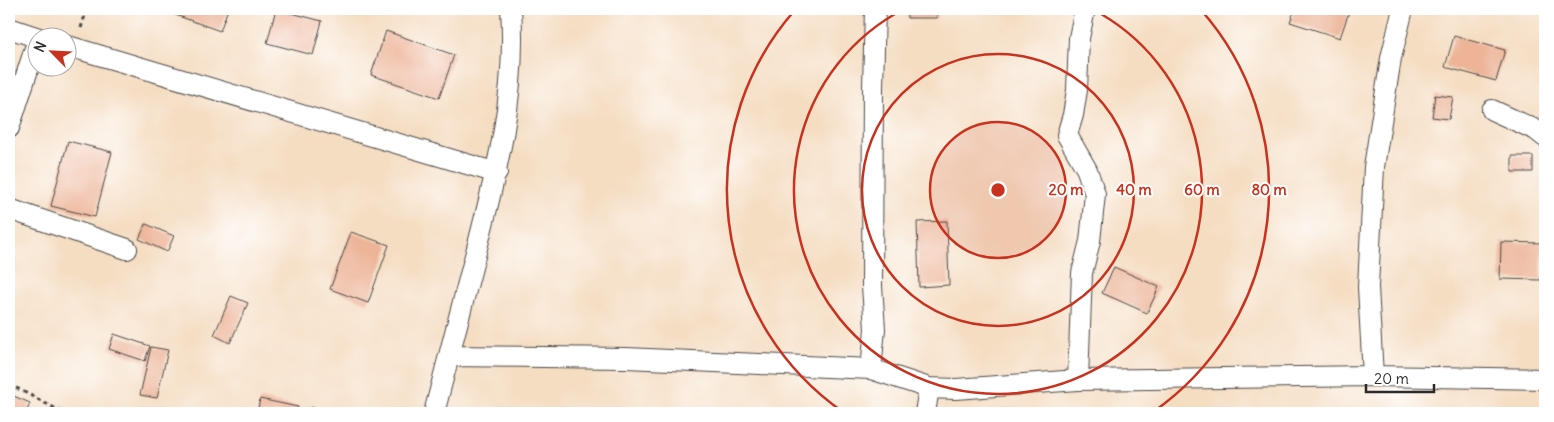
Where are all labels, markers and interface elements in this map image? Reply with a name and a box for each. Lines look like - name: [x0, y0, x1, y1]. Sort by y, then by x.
- north arrow: [28, 28, 78, 78]
- text: N: [30, 39, 50, 55]
- text: 20 m: [1049, 180, 1083, 199]
- text: 40 m: [1116, 180, 1152, 199]
- text: 60 m: [1184, 180, 1220, 199]
- text: 80 m: [1251, 180, 1287, 199]
- centre of rings: [989, 181, 1007, 199]
- scale bar: [1366, 362, 1434, 394]
- text: 20 m: [1374, 369, 1409, 388]

